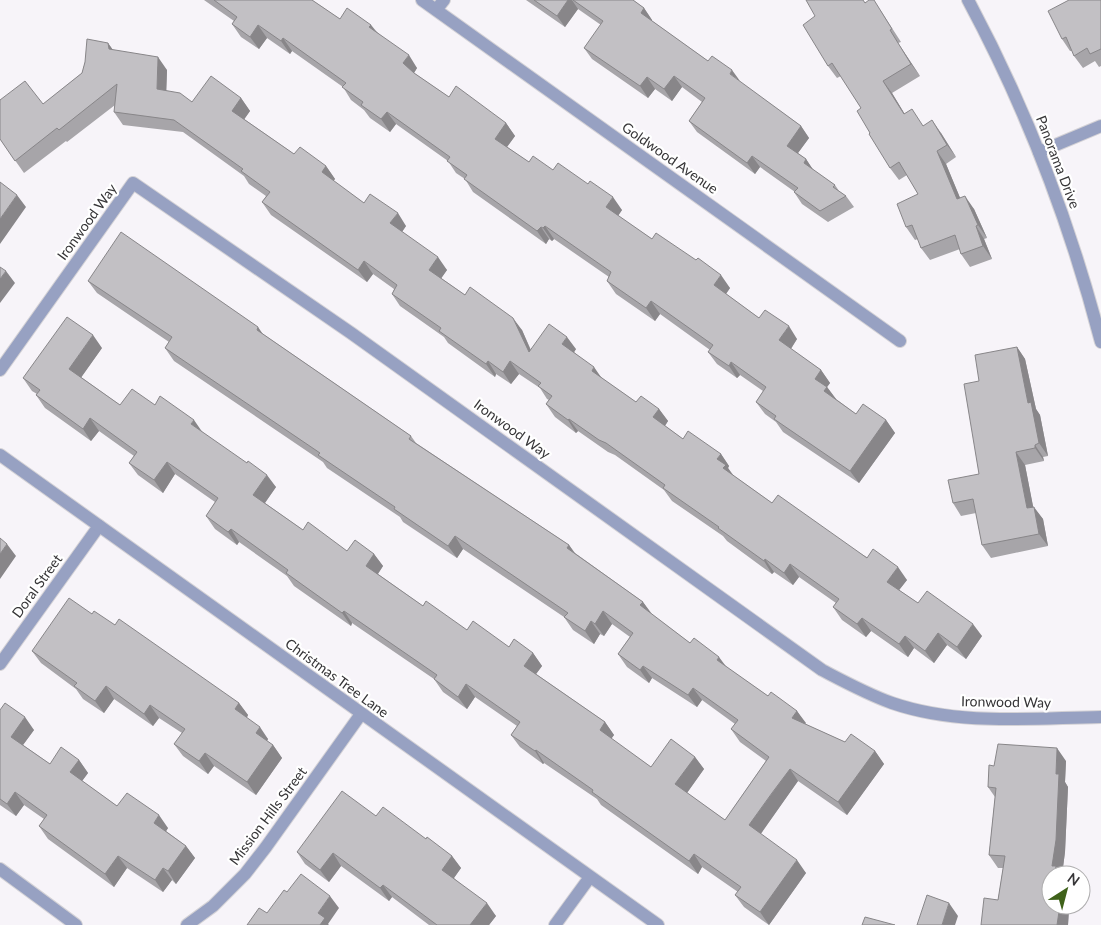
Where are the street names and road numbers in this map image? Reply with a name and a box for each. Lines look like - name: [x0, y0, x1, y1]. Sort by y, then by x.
- street label: Panorama Drive: [1033, 113, 1084, 211]
- street label: Goldwood Avenue: [619, 118, 722, 197]
- street label: Ironwood Way: [53, 180, 120, 263]
- street label: Ironwood Way: [471, 395, 554, 462]
- street label: Doral Street: [8, 551, 65, 621]
- street label: Christmas Tree Lane: [282, 634, 392, 721]
- street label: Ironwood Way: [961, 692, 1052, 711]
- street label: Mission Hills Street: [225, 763, 310, 868]

